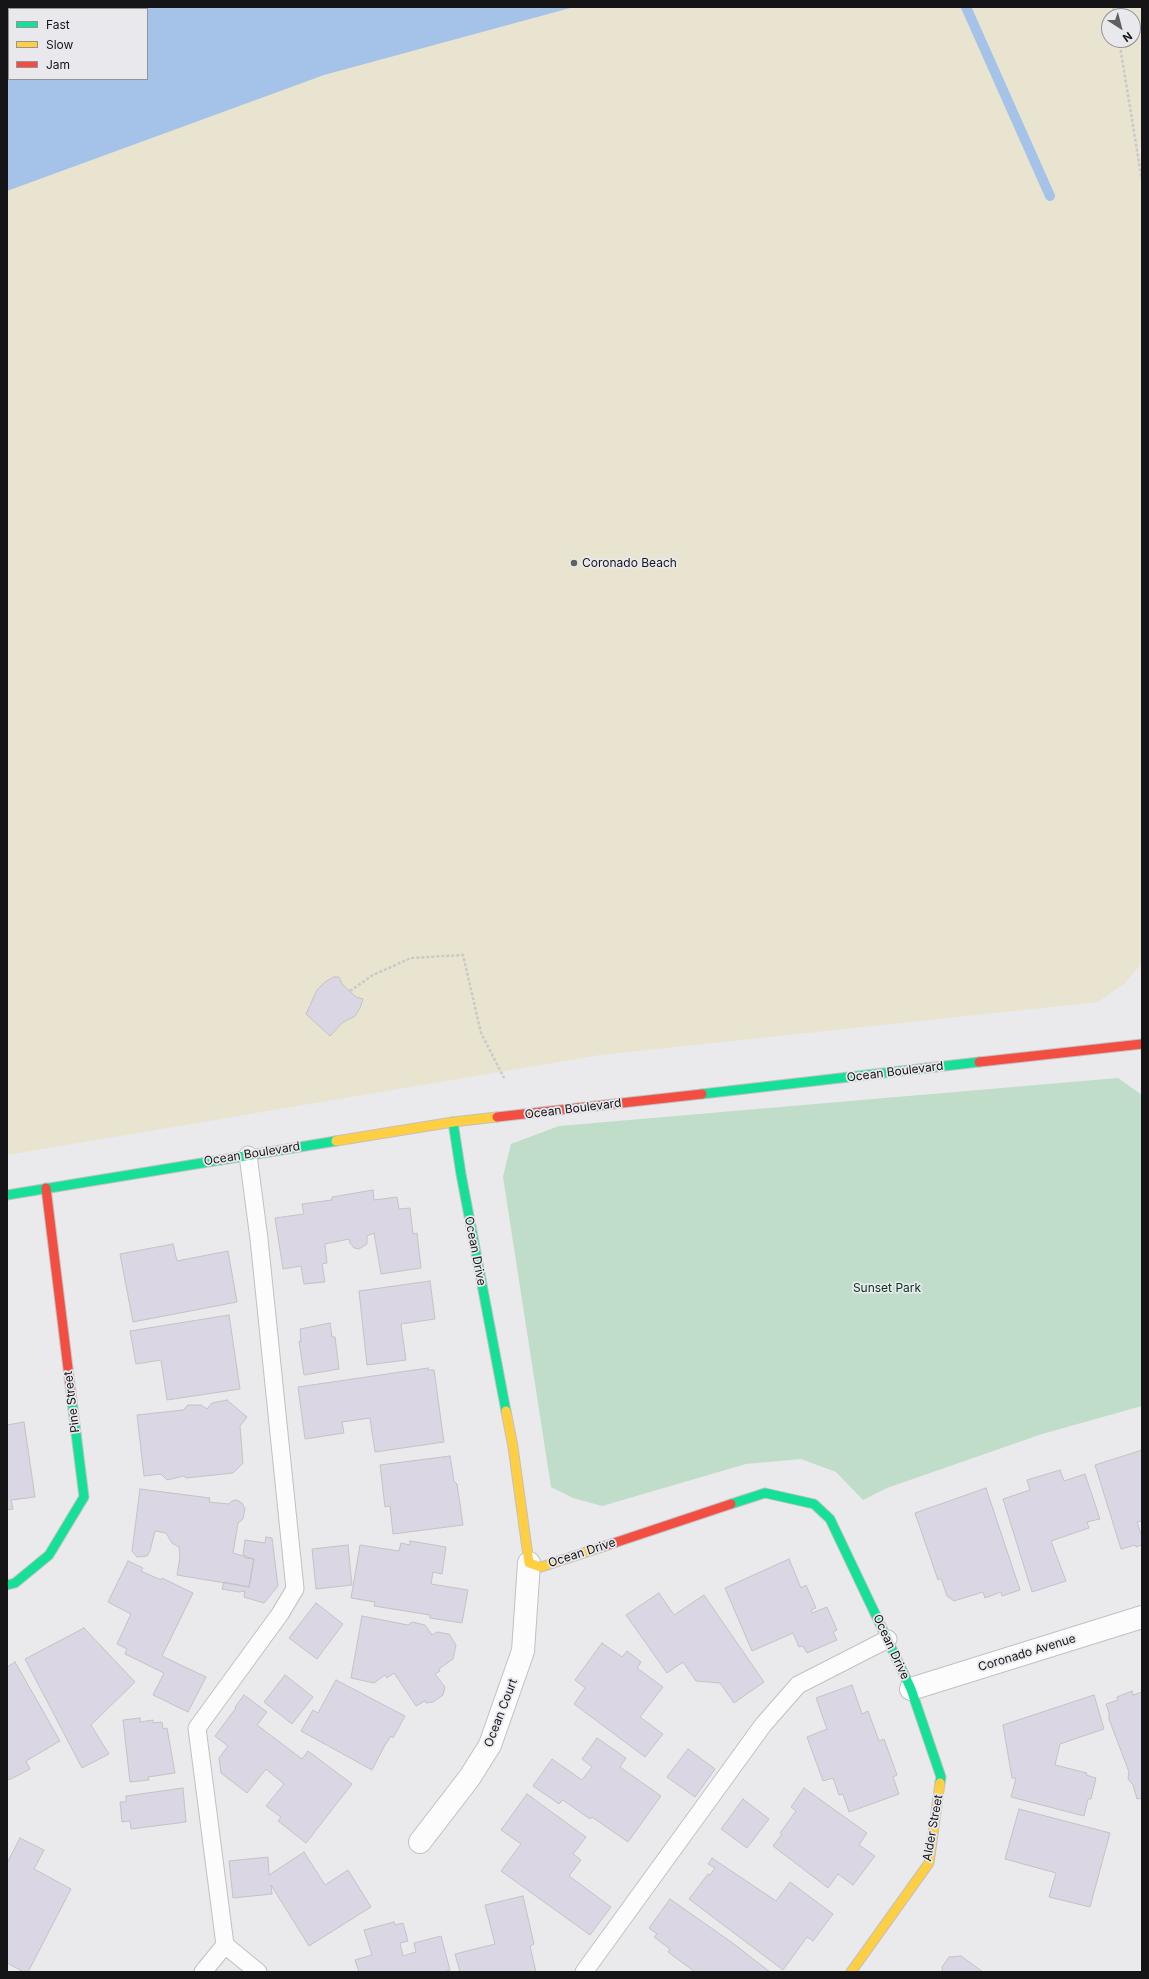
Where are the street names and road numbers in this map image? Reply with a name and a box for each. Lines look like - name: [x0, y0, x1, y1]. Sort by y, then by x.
- street label: Ocean Boulevard: [846, 1059, 944, 1085]
- street label: Ocean Boulevard: [524, 1096, 622, 1122]
- street label: Ocean Boulevard: [203, 1139, 301, 1169]
- street label: Ocean Drive: [461, 1215, 489, 1287]
- street label: Pine Street: [61, 1370, 83, 1434]
- street label: Ocean Drive: [546, 1535, 618, 1571]
- street label: Ocean Drive: [870, 1612, 912, 1682]
- street label: Coronado Avenue: [976, 1631, 1078, 1675]
- street label: Ocean Court: [481, 1677, 521, 1749]
- street label: Alder Street: [920, 1794, 946, 1862]

